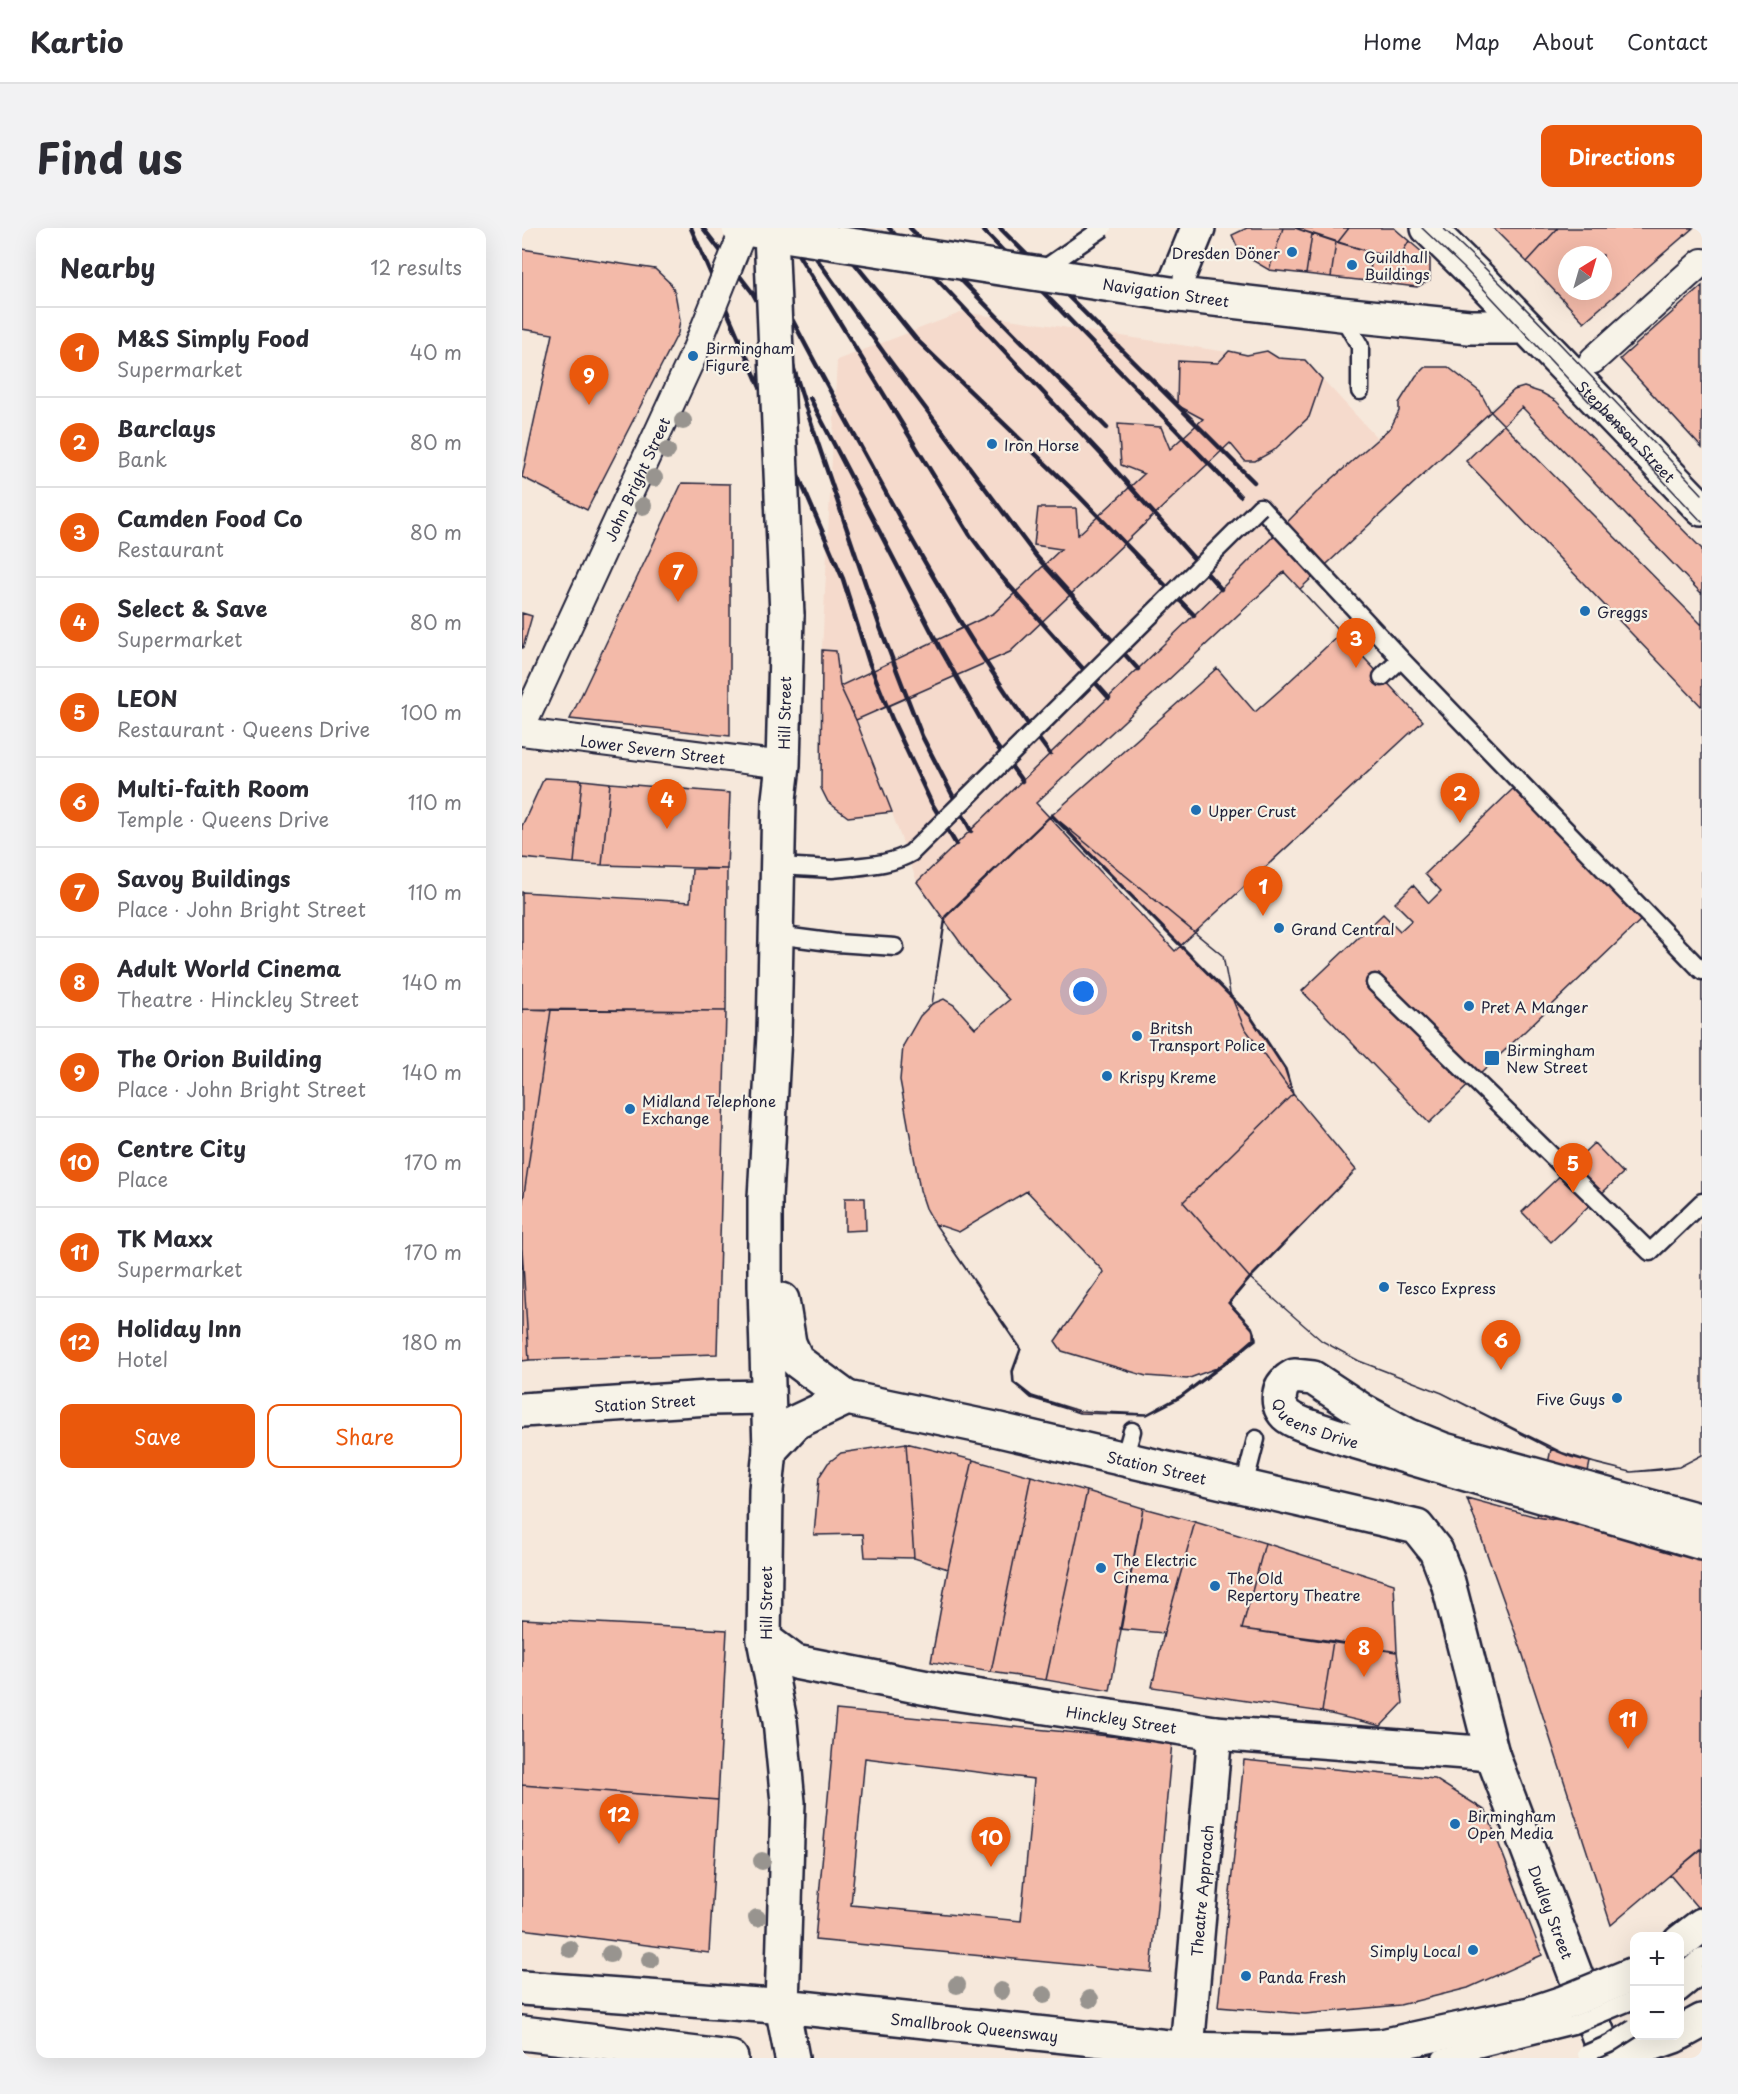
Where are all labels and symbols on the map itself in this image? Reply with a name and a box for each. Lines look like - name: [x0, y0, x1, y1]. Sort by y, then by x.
- place label: Dresden Döner: [1172, 241, 1280, 264]
- marker: Dresden Döner: [1285, 245, 1299, 259]
- place label: Guildhall Buildings: [1364, 245, 1430, 285]
- north arrow: [1558, 246, 1612, 300]
- marker: Guildhall Buildings: [1345, 258, 1359, 272]
- street label: Navigation Street: [1101, 272, 1231, 312]
- place label: Birmingham Figure: [705, 336, 794, 376]
- marker: Birmingham Figure: [686, 349, 700, 363]
- pin: 9: [570, 356, 608, 405]
- street label: Stephenson Street: [1572, 375, 1681, 487]
- street label: John Bright Street: [598, 413, 675, 545]
- place label: Iron Horse: [1004, 433, 1079, 456]
- marker: Iron Horse: [985, 437, 999, 451]
- pin: 7: [658, 552, 698, 602]
- place label: Greggs: [1597, 600, 1648, 623]
- marker: Greggs: [1578, 604, 1592, 618]
- pin: 3: [1336, 618, 1376, 668]
- street label: Hill Street: [772, 676, 796, 750]
- street label: Lower Severn Street: [579, 728, 727, 769]
- pin: 2: [1440, 774, 1480, 823]
- pin: 4: [648, 780, 686, 829]
- place label: Upper Crust: [1208, 799, 1296, 822]
- marker: Upper Crust: [1189, 803, 1203, 817]
- pin: 1: [1244, 866, 1282, 916]
- place label: Grand Central: [1291, 917, 1394, 940]
- marker: Grand Central: [1272, 921, 1286, 935]
- your location: [1069, 977, 1098, 1006]
- place label: Pret A Manger: [1481, 995, 1589, 1018]
- marker: Pret A Manger: [1462, 999, 1476, 1013]
- place label: Britsh Transport Police: [1149, 1016, 1265, 1056]
- marker: Britsh Transport Police: [1130, 1029, 1144, 1043]
- place label: Birmingham New Street: [1506, 1038, 1595, 1078]
- marker: Birmingham New Street: [1483, 1049, 1501, 1067]
- place label: Krispy Kreme: [1119, 1065, 1216, 1088]
- marker: Krispy Kreme: [1100, 1069, 1114, 1083]
- place label: Midland Telephone Exchange: [642, 1089, 776, 1129]
- marker: Midland Telephone Exchange: [623, 1102, 637, 1116]
- pin: 5: [1554, 1144, 1592, 1193]
- place label: Tesco Express: [1396, 1276, 1496, 1299]
- marker: Tesco Express: [1377, 1280, 1391, 1294]
- pin: 6: [1482, 1320, 1520, 1370]
- street label: Station Street: [593, 1387, 696, 1417]
- place label: Five Guys: [1536, 1387, 1605, 1410]
- marker: Five Guys: [1610, 1391, 1624, 1405]
- street label: Queens Drive: [1267, 1396, 1362, 1453]
- street label: Station Street: [1105, 1444, 1209, 1489]
- place label: The Electric Cinema: [1113, 1548, 1197, 1588]
- marker: The Electric Cinema: [1094, 1561, 1108, 1575]
- street label: Hill Street: [754, 1566, 777, 1640]
- place label: The Old Repertory Theatre: [1227, 1566, 1360, 1606]
- marker: The Old Repertory Theatre: [1208, 1579, 1222, 1593]
- pin: 8: [1344, 1628, 1384, 1677]
- street label: Hinckley Street: [1065, 1699, 1178, 1738]
- pin: 11: [1608, 1700, 1648, 1749]
- pin: 12: [600, 1794, 638, 1844]
- place label: Birmingham Open Media: [1467, 1804, 1556, 1844]
- marker: Birmingham Open Media: [1448, 1817, 1462, 1831]
- pin: 10: [972, 1818, 1010, 1867]
- street label: Theatre Approach: [1184, 1824, 1218, 1957]
- street label: Dudley Street: [1523, 1861, 1580, 1962]
- place label: Simply Local: [1370, 1939, 1461, 1962]
- marker: Simply Local: [1466, 1943, 1480, 1957]
- place label: Panda Fresh: [1258, 1965, 1346, 1988]
- marker: Panda Fresh: [1239, 1969, 1253, 1983]
- street label: Smallbrook Queensway: [889, 2006, 1059, 2047]

